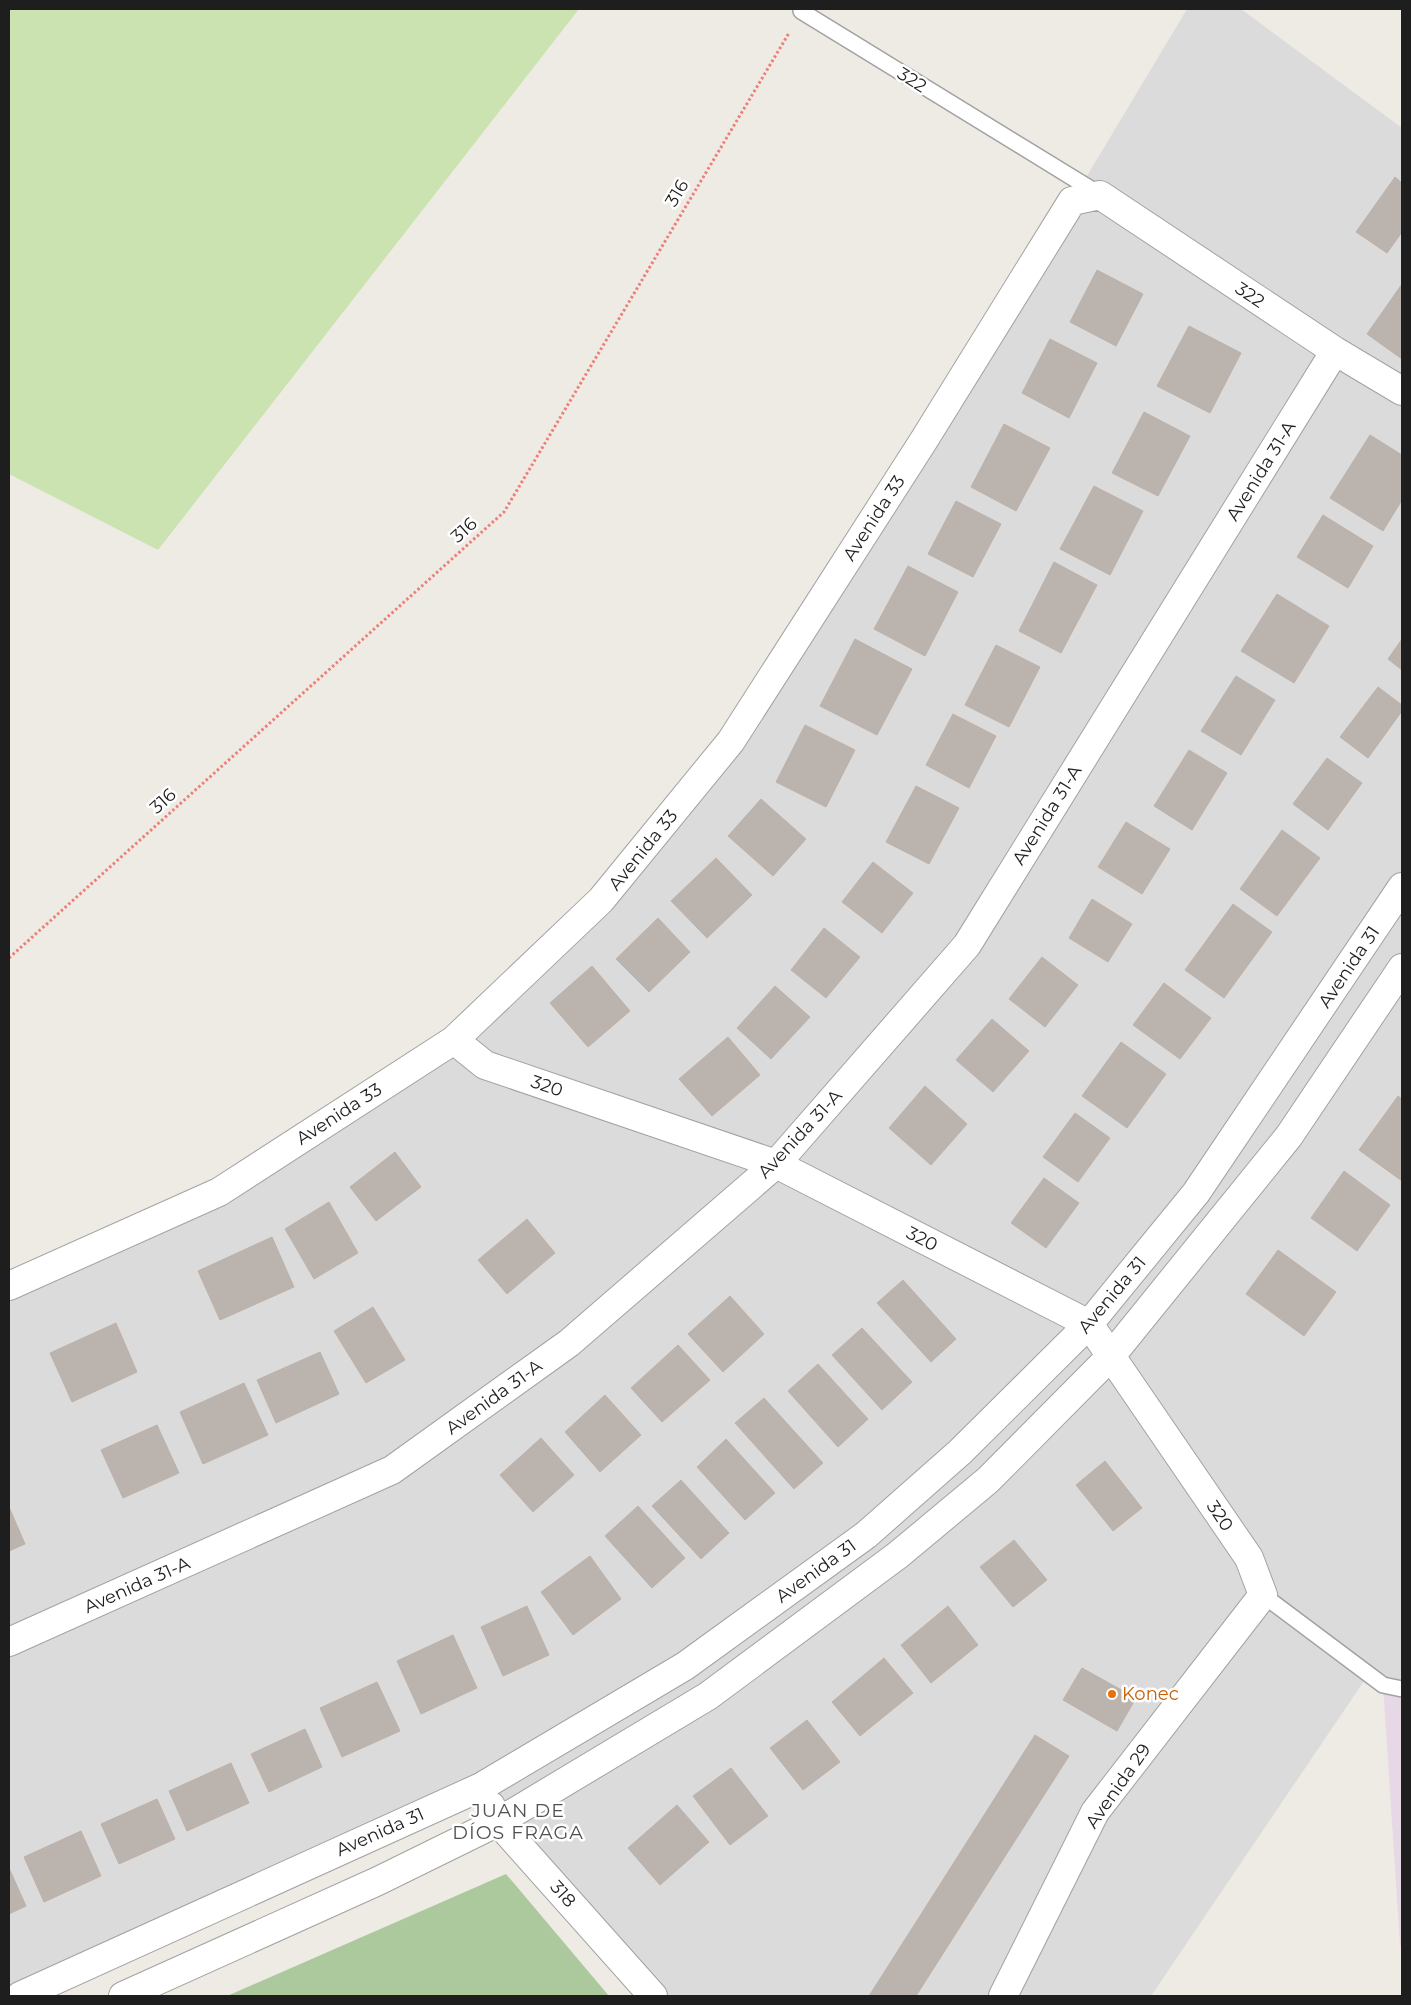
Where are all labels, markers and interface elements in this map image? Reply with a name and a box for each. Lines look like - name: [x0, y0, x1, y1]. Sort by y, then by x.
- street label: 322: [893, 63, 931, 97]
- street label: 316: [660, 175, 694, 211]
- street label: 322: [1231, 277, 1269, 313]
- street label: Avenida 31-A: [1222, 417, 1300, 525]
- street label: Avenida 33: [838, 471, 910, 565]
- street label: 316: [446, 513, 482, 547]
- street label: Avenida 31-A: [1008, 761, 1086, 869]
- street label: 316: [145, 784, 181, 818]
- street label: Avenida 33: [604, 805, 682, 895]
- street label: Avenida 31: [1314, 922, 1384, 1012]
- street label: 320: [528, 1070, 566, 1102]
- street label: Avenida 33: [292, 1078, 386, 1150]
- street label: Avenida 31-A: [753, 1085, 847, 1183]
- street label: 320: [903, 1222, 941, 1256]
- street label: Avenida 31: [1073, 1252, 1151, 1338]
- street label: Avenida 31-A: [442, 1355, 546, 1439]
- street label: 320: [1202, 1497, 1238, 1535]
- street label: Avenida 31: [772, 1534, 860, 1608]
- street label: Avenida 31-A: [81, 1552, 193, 1618]
- place label: Konec: [1122, 1683, 1179, 1705]
- marker: Konec: [1106, 1688, 1118, 1700]
- street label: Avenida 29: [1081, 1739, 1155, 1833]
- district label: JUAN DE DÍOS FRAGA: [452, 1799, 584, 1844]
- street label: Avenida 31: [333, 1803, 427, 1861]
- street label: 318: [545, 1876, 581, 1912]

